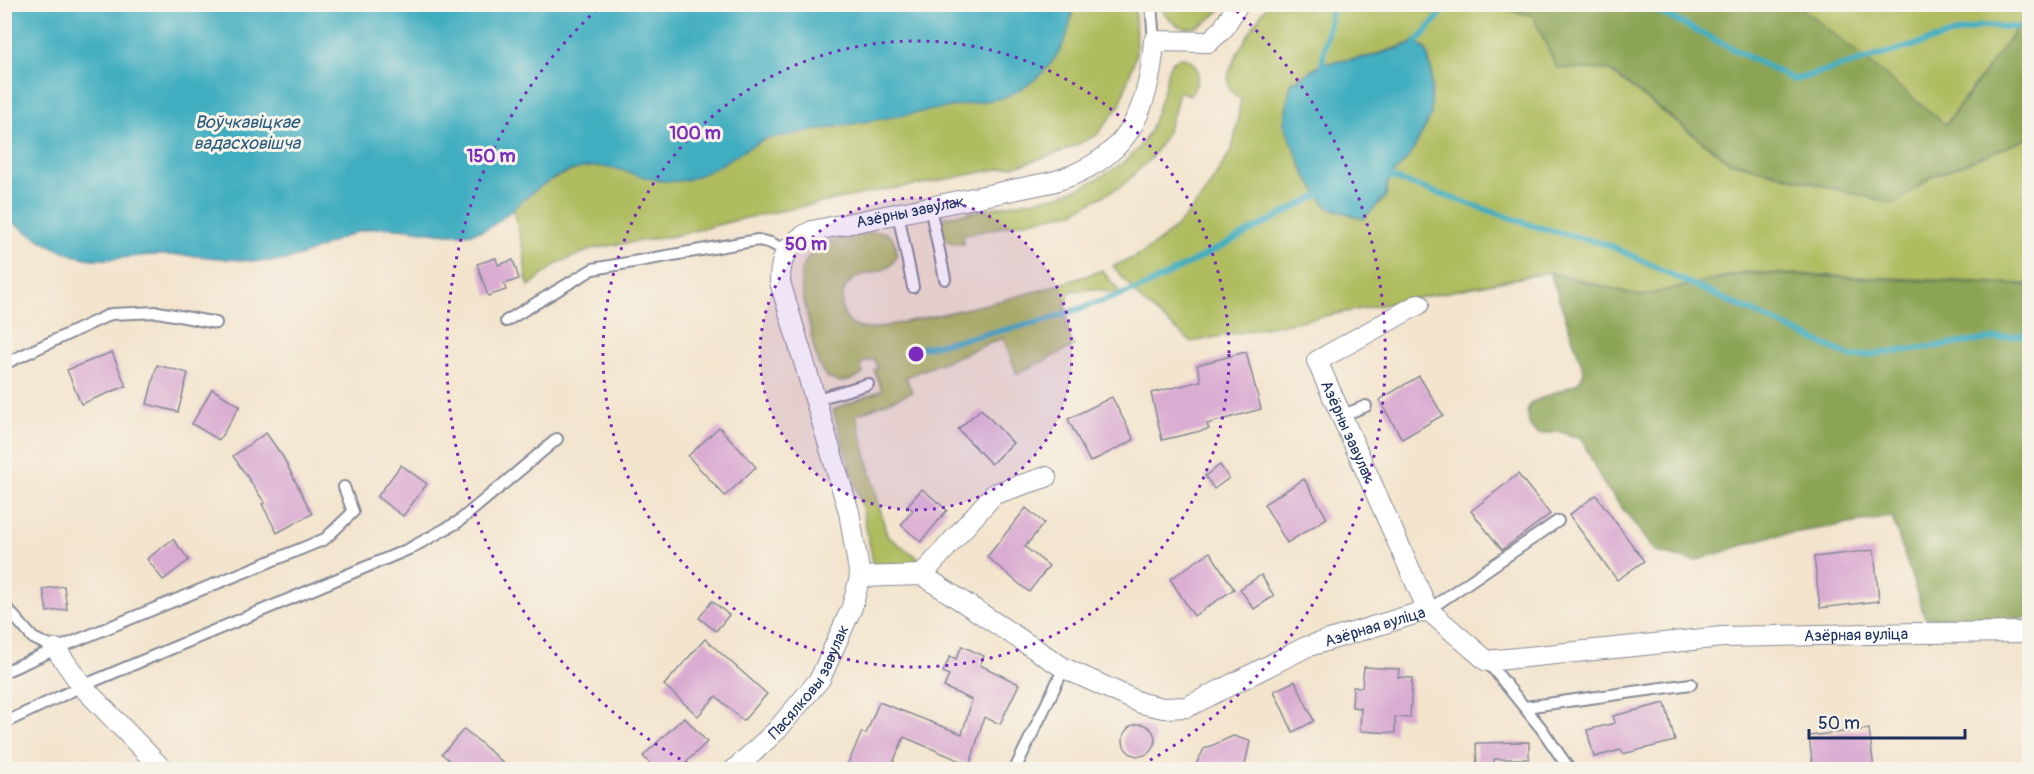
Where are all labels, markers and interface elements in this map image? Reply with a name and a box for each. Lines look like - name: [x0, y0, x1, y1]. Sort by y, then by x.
- water label: Воўчкавіцкае вадасховішча: [194, 111, 302, 155]
- text: 100 m: [669, 122, 721, 145]
- text: 150 m: [467, 145, 516, 168]
- street label: Азёрны завулак: [854, 191, 966, 233]
- text: 50 m: [785, 233, 827, 256]
- centre of rings: [906, 344, 926, 364]
- street label: Азёрны завулак: [1316, 378, 1379, 486]
- street label: Азёрная вуліца: [1322, 602, 1428, 652]
- street label: Пасялковы завулак: [765, 622, 854, 744]
- street label: Азёрная вуліца: [1804, 624, 1908, 646]
- scale bar: [1809, 702, 1965, 740]
- text: 50 m: [1818, 712, 1860, 735]

